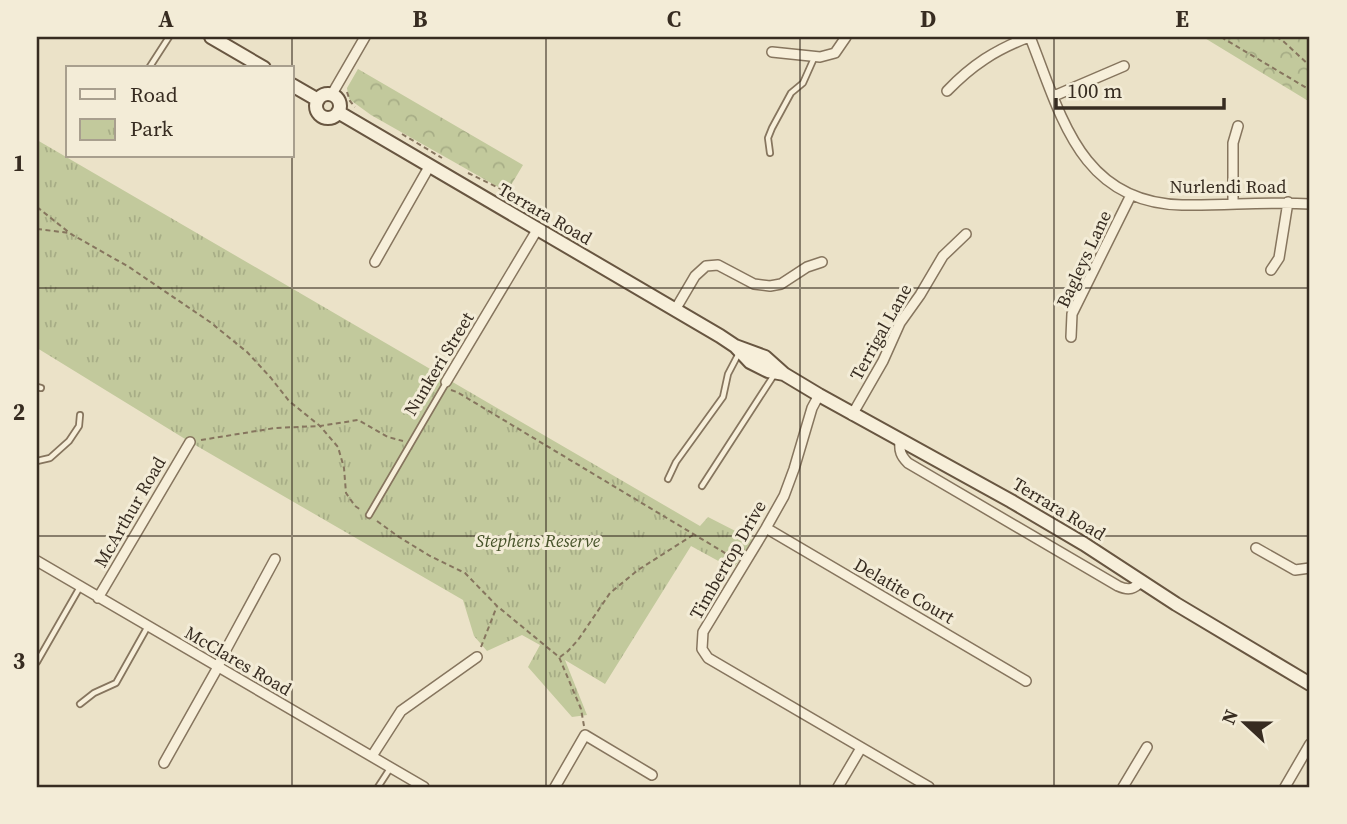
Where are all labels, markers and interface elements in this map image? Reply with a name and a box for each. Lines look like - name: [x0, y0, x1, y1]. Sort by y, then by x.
- text: A: [158, 3, 174, 35]
- text: B: [413, 3, 428, 35]
- text: C: [667, 3, 681, 35]
- text: D: [920, 3, 936, 35]
- text: E: [1175, 3, 1189, 35]
- legend: [66, 66, 294, 158]
- scale bar: [1056, 66, 1224, 110]
- text: 100 m: [1067, 76, 1122, 105]
- text: Road: [130, 80, 178, 109]
- text: Park: [130, 114, 174, 143]
- text: 1: [13, 147, 25, 179]
- street label: Nurlendi Road: [1170, 174, 1286, 199]
- street label: Terrara Road: [494, 177, 597, 251]
- street label: Bagleys Lane: [1050, 206, 1117, 312]
- street label: Terrigal Lane: [844, 279, 917, 385]
- street label: Nunkeri Street: [398, 307, 479, 420]
- text: 2: [13, 396, 25, 428]
- street label: McArthur Road: [88, 452, 171, 572]
- street label: Terrara Road: [1008, 471, 1110, 546]
- street label: Timbertop Drive: [683, 496, 772, 624]
- park label: Stephens Reserve: [476, 528, 601, 553]
- street label: Delatite Court: [850, 552, 959, 629]
- street label: McClares Road: [180, 620, 296, 701]
- text: 3: [13, 645, 25, 677]
- north arrow: [1210, 688, 1280, 758]
- text: N: [1215, 705, 1244, 728]

